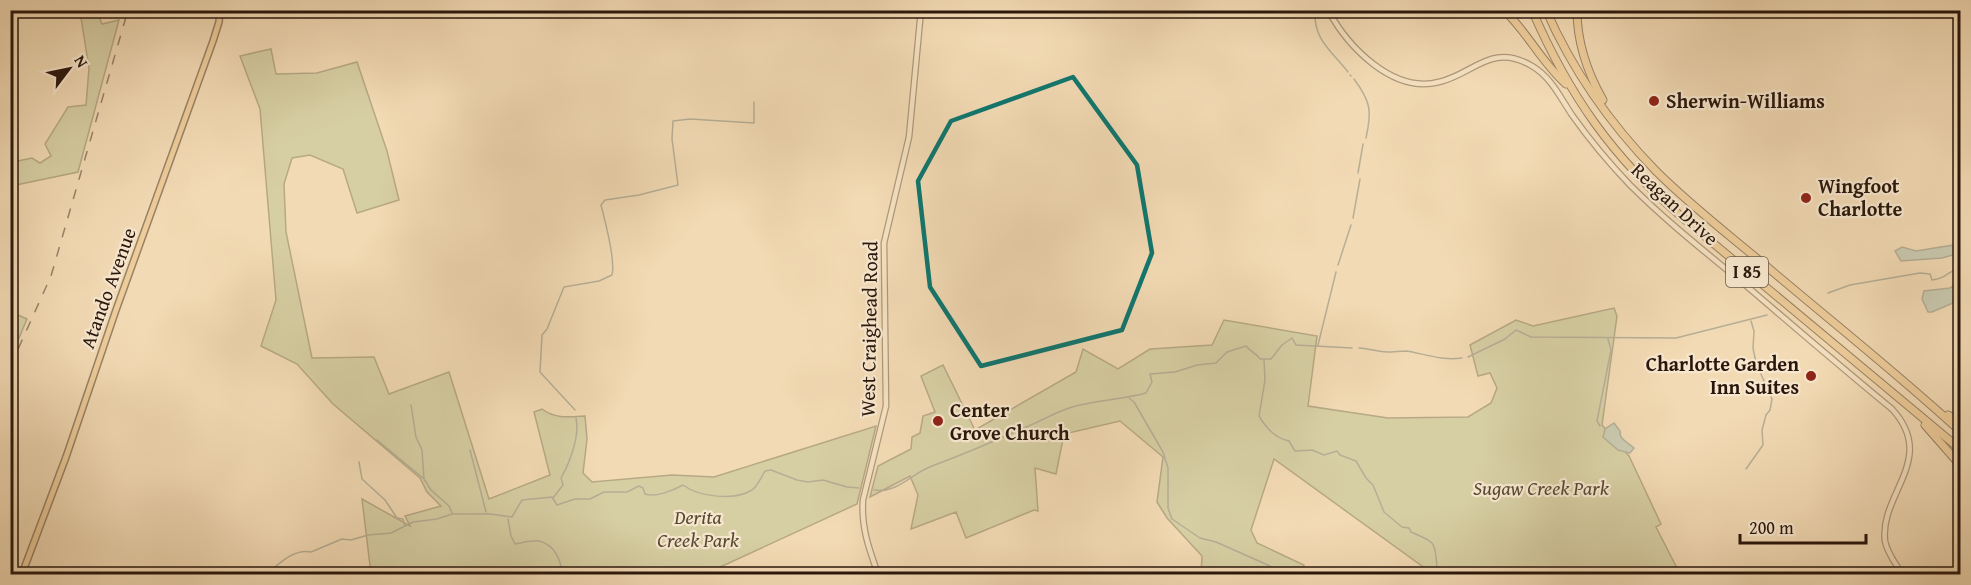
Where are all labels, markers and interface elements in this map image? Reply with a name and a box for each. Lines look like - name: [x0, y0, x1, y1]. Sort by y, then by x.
- north arrow: [39, 39, 99, 99]
- text: N: [69, 50, 95, 72]
- place label: Sherwin-Williams: [1666, 86, 1825, 115]
- marker: Sherwin-Williams: [1647, 94, 1661, 108]
- street label: Reagan Drive: [1625, 155, 1726, 252]
- place label: Wingfoot Charlotte: [1818, 171, 1903, 223]
- marker: Wingfoot Charlotte: [1799, 191, 1813, 205]
- street label: Atando Avenue: [72, 223, 143, 352]
- street label: West Craighead Road: [852, 240, 885, 417]
- road number: I 85: [1726, 257, 1768, 287]
- place label: Charlotte Garden Inn Suites: [1646, 349, 1799, 401]
- marker: Charlotte Garden Inn Suites: [1804, 369, 1818, 383]
- place label: Center Grove Church: [950, 395, 1070, 447]
- marker: Center Grove Church: [931, 414, 945, 428]
- park label: Sugaw Creek Park: [1473, 473, 1610, 502]
- park label: Derita Creek Park: [657, 502, 740, 554]
- scale bar: [1740, 507, 1866, 545]
- text: 200 m: [1749, 514, 1794, 541]

